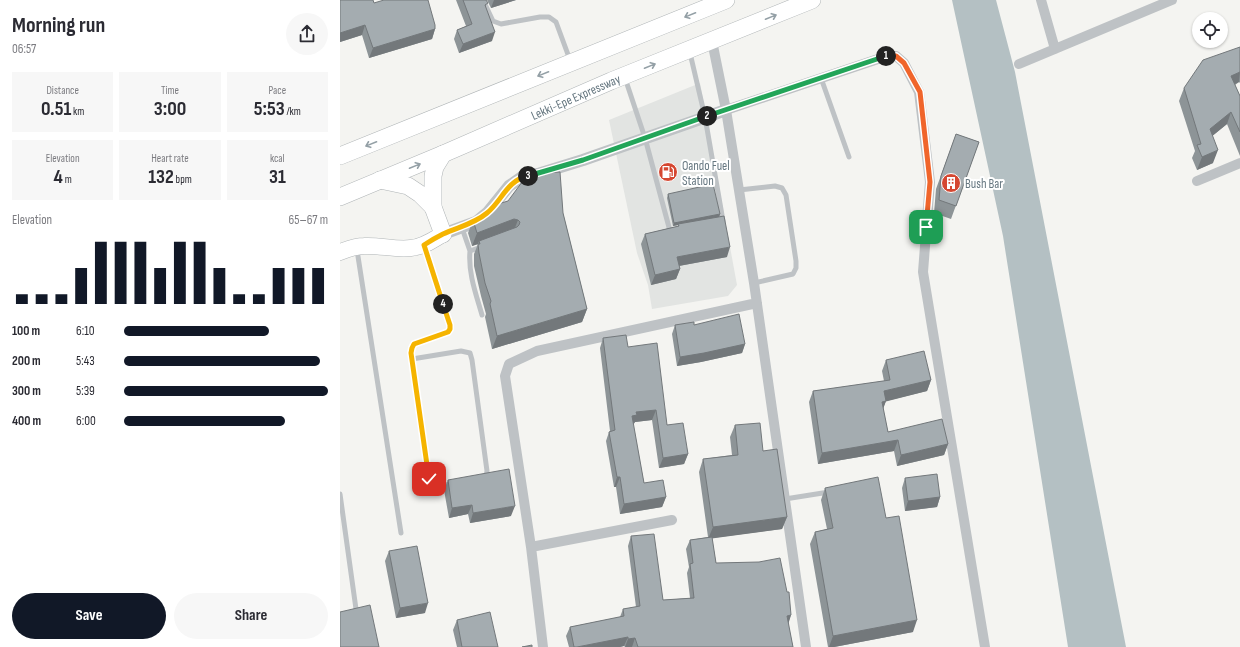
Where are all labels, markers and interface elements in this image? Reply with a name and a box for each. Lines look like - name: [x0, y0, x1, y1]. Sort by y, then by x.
- one-way arrow: [684, 11, 696, 19]
- text: Morning run: [12, 12, 105, 39]
- one-way arrow: [764, 12, 776, 20]
- map controls: [1192, 12, 1228, 48]
- button: locate: [1192, 12, 1228, 48]
- button: share: [286, 13, 328, 55]
- text: 06:57: [12, 41, 36, 57]
- pin: 1: [876, 46, 896, 66]
- text: 1: [884, 49, 888, 62]
- one-way arrow: [644, 61, 656, 69]
- street label: Lekki-Epe Expressway: [529, 71, 623, 124]
- one-way arrow: [538, 71, 550, 79]
- text: Distance: [46, 84, 79, 97]
- text: Time: [161, 84, 179, 97]
- text: Pace: [269, 84, 286, 97]
- text: 0.51: [41, 97, 71, 121]
- text: 3:00: [154, 97, 186, 121]
- text: 5:53: [254, 97, 285, 121]
- text: km: [71, 105, 84, 118]
- text: /km: [285, 105, 301, 118]
- pin: 2: [697, 106, 717, 126]
- text: 2: [705, 109, 709, 122]
- one-way arrow: [365, 140, 377, 148]
- text: Elevation: [46, 152, 80, 165]
- text: Heart rate: [151, 152, 189, 165]
- text: kcal: [270, 152, 285, 165]
- place label: Oando Fuel Station: [682, 158, 730, 189]
- fuel station icon: Oando Fuel Station: [657, 161, 679, 183]
- one-way arrow: [408, 162, 420, 169]
- text: 4: [54, 165, 63, 189]
- text: 132: [148, 165, 174, 189]
- text: 31: [269, 165, 286, 189]
- pin: 3: [518, 166, 538, 186]
- text: 3: [526, 169, 530, 182]
- building icon: Bush Bar: [940, 172, 962, 194]
- text: m: [63, 173, 72, 186]
- text: bpm: [174, 173, 192, 186]
- place label: Bush Bar: [965, 176, 1003, 192]
- pin: [909, 210, 943, 244]
- text: Elevation: [12, 212, 52, 228]
- text: 65–67 m: [289, 212, 328, 228]
- icon: arrive: [915, 216, 937, 238]
- pin: 4: [433, 294, 453, 314]
- text: 4: [440, 297, 446, 310]
- text: 100 m: [12, 323, 40, 339]
- text: 6:10: [76, 323, 95, 339]
- text: 200 m: [12, 353, 41, 369]
- text: 5:43: [76, 353, 95, 369]
- text: 300 m: [12, 383, 41, 399]
- text: 5:39: [76, 383, 95, 399]
- text: 400 m: [12, 413, 41, 429]
- text: 6:00: [76, 413, 96, 429]
- pin: [412, 462, 446, 496]
- icon: check: [418, 468, 440, 490]
- button: Save: [12, 593, 166, 639]
- button: Share: [174, 593, 328, 639]

